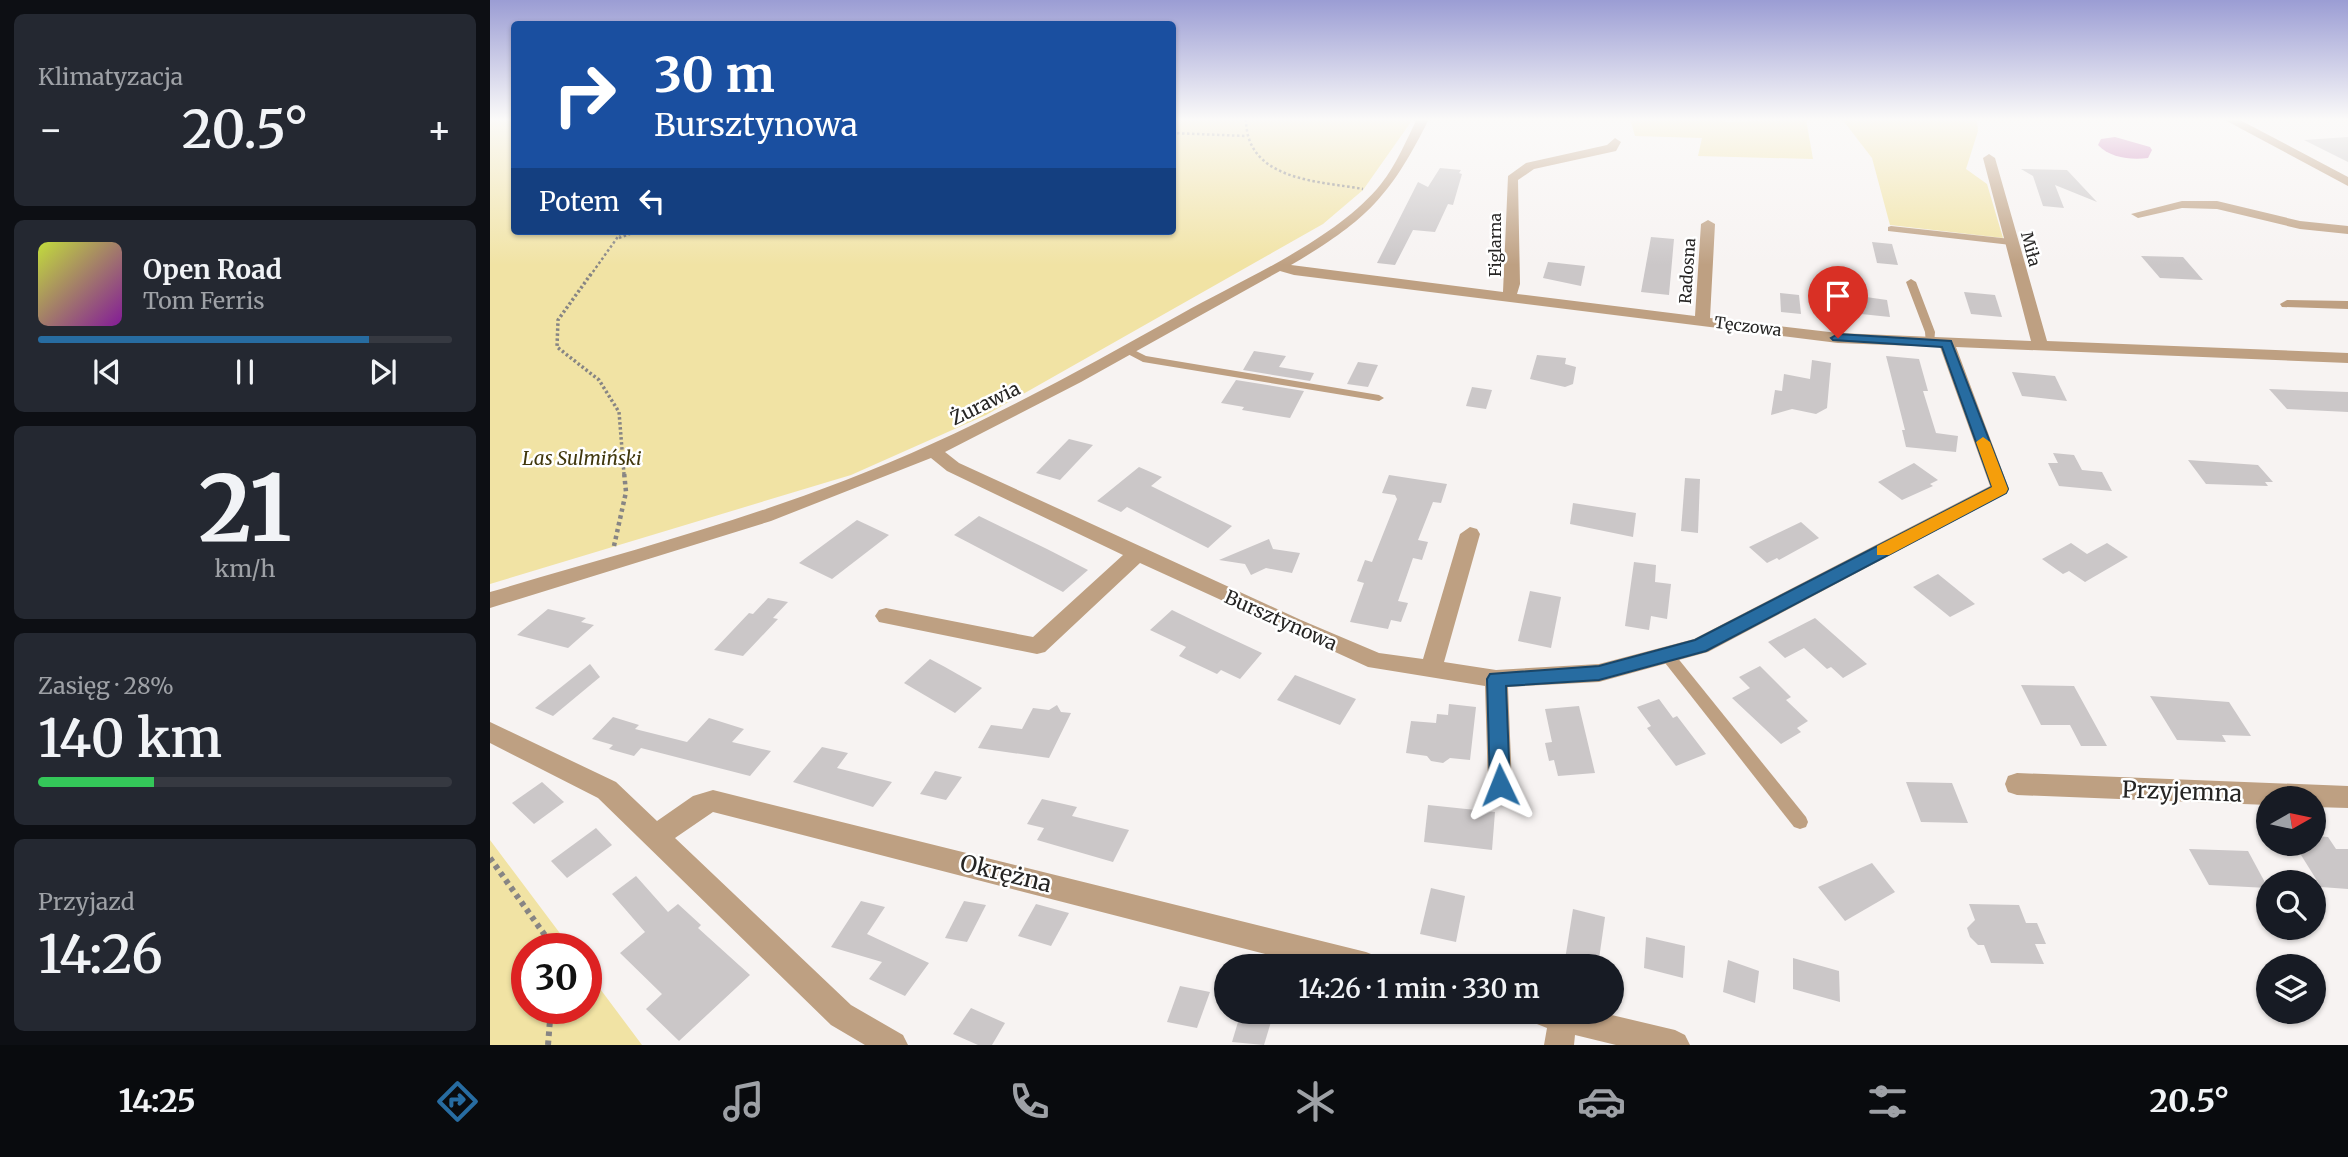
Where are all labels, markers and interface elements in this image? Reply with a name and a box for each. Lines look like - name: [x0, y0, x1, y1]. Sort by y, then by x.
- text: 30 m: [654, 44, 775, 105]
- icon: right: [539, 49, 630, 140]
- text: Klimatyzacja: [38, 62, 183, 91]
- text: 20.5°: [182, 97, 308, 162]
- text: Bursztynowa: [654, 105, 858, 145]
- text: −: [38, 106, 63, 153]
- text: +: [427, 106, 452, 153]
- icon: left: [633, 182, 671, 220]
- text: Potem: [539, 185, 619, 218]
- street label: Figlarna: [1485, 213, 1505, 277]
- street label: Miła: [2017, 229, 2045, 269]
- street label: Radosna: [1675, 237, 1699, 305]
- text: Open Road: [143, 253, 282, 286]
- pin: [1808, 266, 1868, 338]
- icon: arrive: [1819, 277, 1857, 315]
- text: Tom Ferris: [143, 286, 265, 315]
- street label: Tęczowa: [1713, 312, 1783, 340]
- icon: previous: [88, 353, 126, 391]
- icon: pause: [226, 353, 264, 391]
- icon: next: [364, 353, 402, 391]
- street label: Żurawia: [946, 376, 1024, 430]
- park label: Las Sulmiński: [522, 446, 642, 470]
- text: 21: [198, 451, 292, 566]
- text: km/h: [215, 554, 275, 583]
- street label: Bursztynowa: [1221, 584, 1341, 656]
- text: Zasięg · 28%: [38, 671, 174, 700]
- text: 140 km: [38, 706, 222, 771]
- position arrow: [1463, 748, 1537, 822]
- street label: Przyjemna: [2121, 774, 2243, 808]
- north arrow: [2256, 786, 2326, 856]
- map controls: [2256, 786, 2326, 1024]
- street label: Okrężna: [957, 848, 1055, 898]
- button: search: [2256, 870, 2326, 940]
- text: Przyjazd: [38, 887, 135, 916]
- text: 14:26: [38, 922, 163, 987]
- speed limit sign: 30: [511, 933, 602, 1024]
- button: layers: [2256, 954, 2326, 1024]
- text: 14:26 · 1 min · 330 m: [1298, 972, 1540, 1005]
- icon: directions: [433, 1077, 482, 1126]
- icon: music: [719, 1077, 768, 1126]
- icon: phone: [1005, 1077, 1054, 1126]
- icon: climate: [1291, 1077, 1340, 1126]
- icon: car: [1577, 1077, 1626, 1126]
- icon: filters: [1863, 1077, 1912, 1126]
- text: 14:25: [119, 1081, 196, 1121]
- text: 20.5°: [2150, 1081, 2229, 1121]

